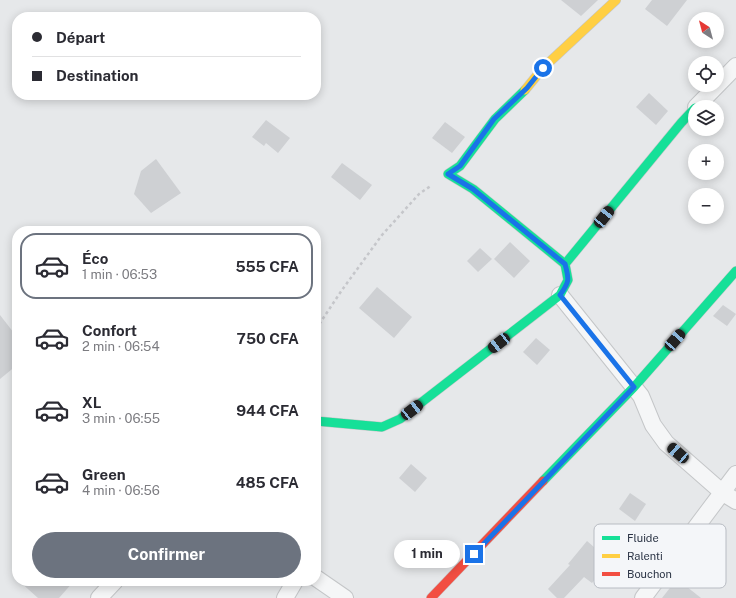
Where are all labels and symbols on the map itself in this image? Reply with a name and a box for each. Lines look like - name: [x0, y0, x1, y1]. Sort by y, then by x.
- north arrow: [688, 12, 724, 48]
- route start: [534, 59, 552, 77]
- car: [592, 204, 616, 230]
- car: [663, 327, 687, 353]
- car: [486, 331, 512, 355]
- car: [399, 398, 425, 422]
- car: [665, 441, 691, 465]
- legend: [594, 524, 726, 588]
- text: Fluide: [627, 532, 659, 544]
- callout: 1 min: [394, 540, 460, 568]
- route end: [465, 545, 483, 563]
- text: Ralenti: [627, 550, 663, 562]
- text: Bouchon: [627, 568, 672, 580]

